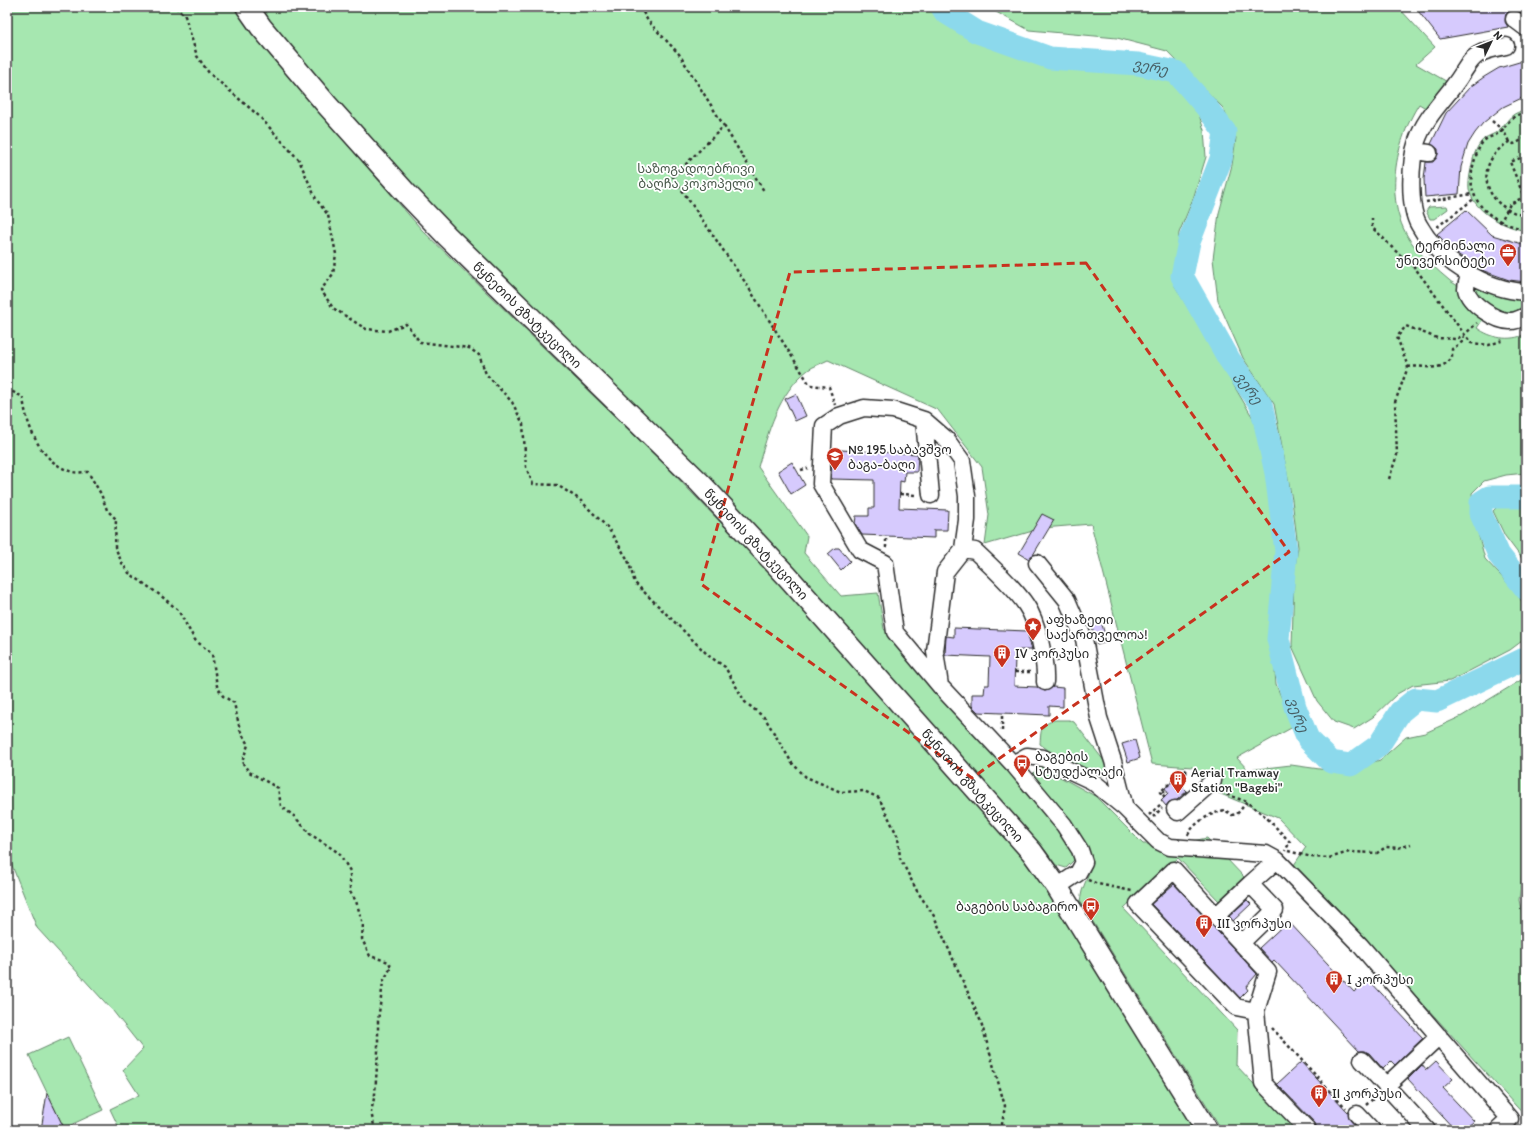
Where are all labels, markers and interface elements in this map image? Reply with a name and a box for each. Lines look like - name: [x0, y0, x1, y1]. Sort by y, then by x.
- north arrow: [1471, 22, 1511, 62]
- text: N: [1491, 28, 1505, 43]
- water label: ვერე: [1132, 55, 1170, 79]
- park label: საზოგადოებრივი ბაღჩა კოკოპელი: [637, 161, 755, 192]
- place label: ტერმინალი უნივერსიტეტი: [1396, 238, 1495, 268]
- office icon: ტერმინალი უნივერსიტეტი: [1498, 242, 1518, 267]
- street label: წყნეთის გზატკეცილი: [470, 258, 585, 371]
- water label: ვერე: [1232, 368, 1267, 408]
- place label: № 195 საბავშვო ბაგა-ბაღი: [848, 442, 952, 473]
- school or university icon: № 195 საბავშვო ბაგა-ბაღი: [825, 446, 845, 471]
- street label: წყნეთის გზატკეცილი: [702, 485, 812, 602]
- place label: აფხაზეთი საქართველოა!: [1046, 612, 1148, 643]
- place icon: აფხაზეთი საქართველოა!: [1023, 616, 1043, 641]
- building icon: IV კორპუსი: [992, 643, 1012, 668]
- place label: IV კორპუსი: [1015, 646, 1089, 661]
- water label: ვერე: [1284, 696, 1313, 735]
- street label: წყნეთის გზატკეცილი: [919, 726, 1027, 845]
- place label: ბაგების სტუდქალაქი: [1035, 749, 1123, 780]
- bus stop icon: ბაგების სტუდქალაქი: [1012, 753, 1032, 778]
- place label: Aerial Tramway Station "Bagebi": [1191, 765, 1283, 795]
- building icon: Aerial Tramway Station "Bagebi": [1168, 769, 1188, 794]
- bus stop icon: ბაგების საბაგირო: [1081, 896, 1101, 921]
- place label: ბაგების საბაგირო: [956, 899, 1078, 914]
- building icon: III კორპუსი: [1194, 913, 1214, 938]
- place label: III კორპუსი: [1217, 916, 1292, 931]
- building icon: I კორპუსი: [1324, 969, 1344, 994]
- place label: I კორპუსი: [1347, 972, 1414, 987]
- building icon: II კორპუსი: [1309, 1083, 1329, 1108]
- place label: II კორპუსი: [1332, 1086, 1402, 1101]

